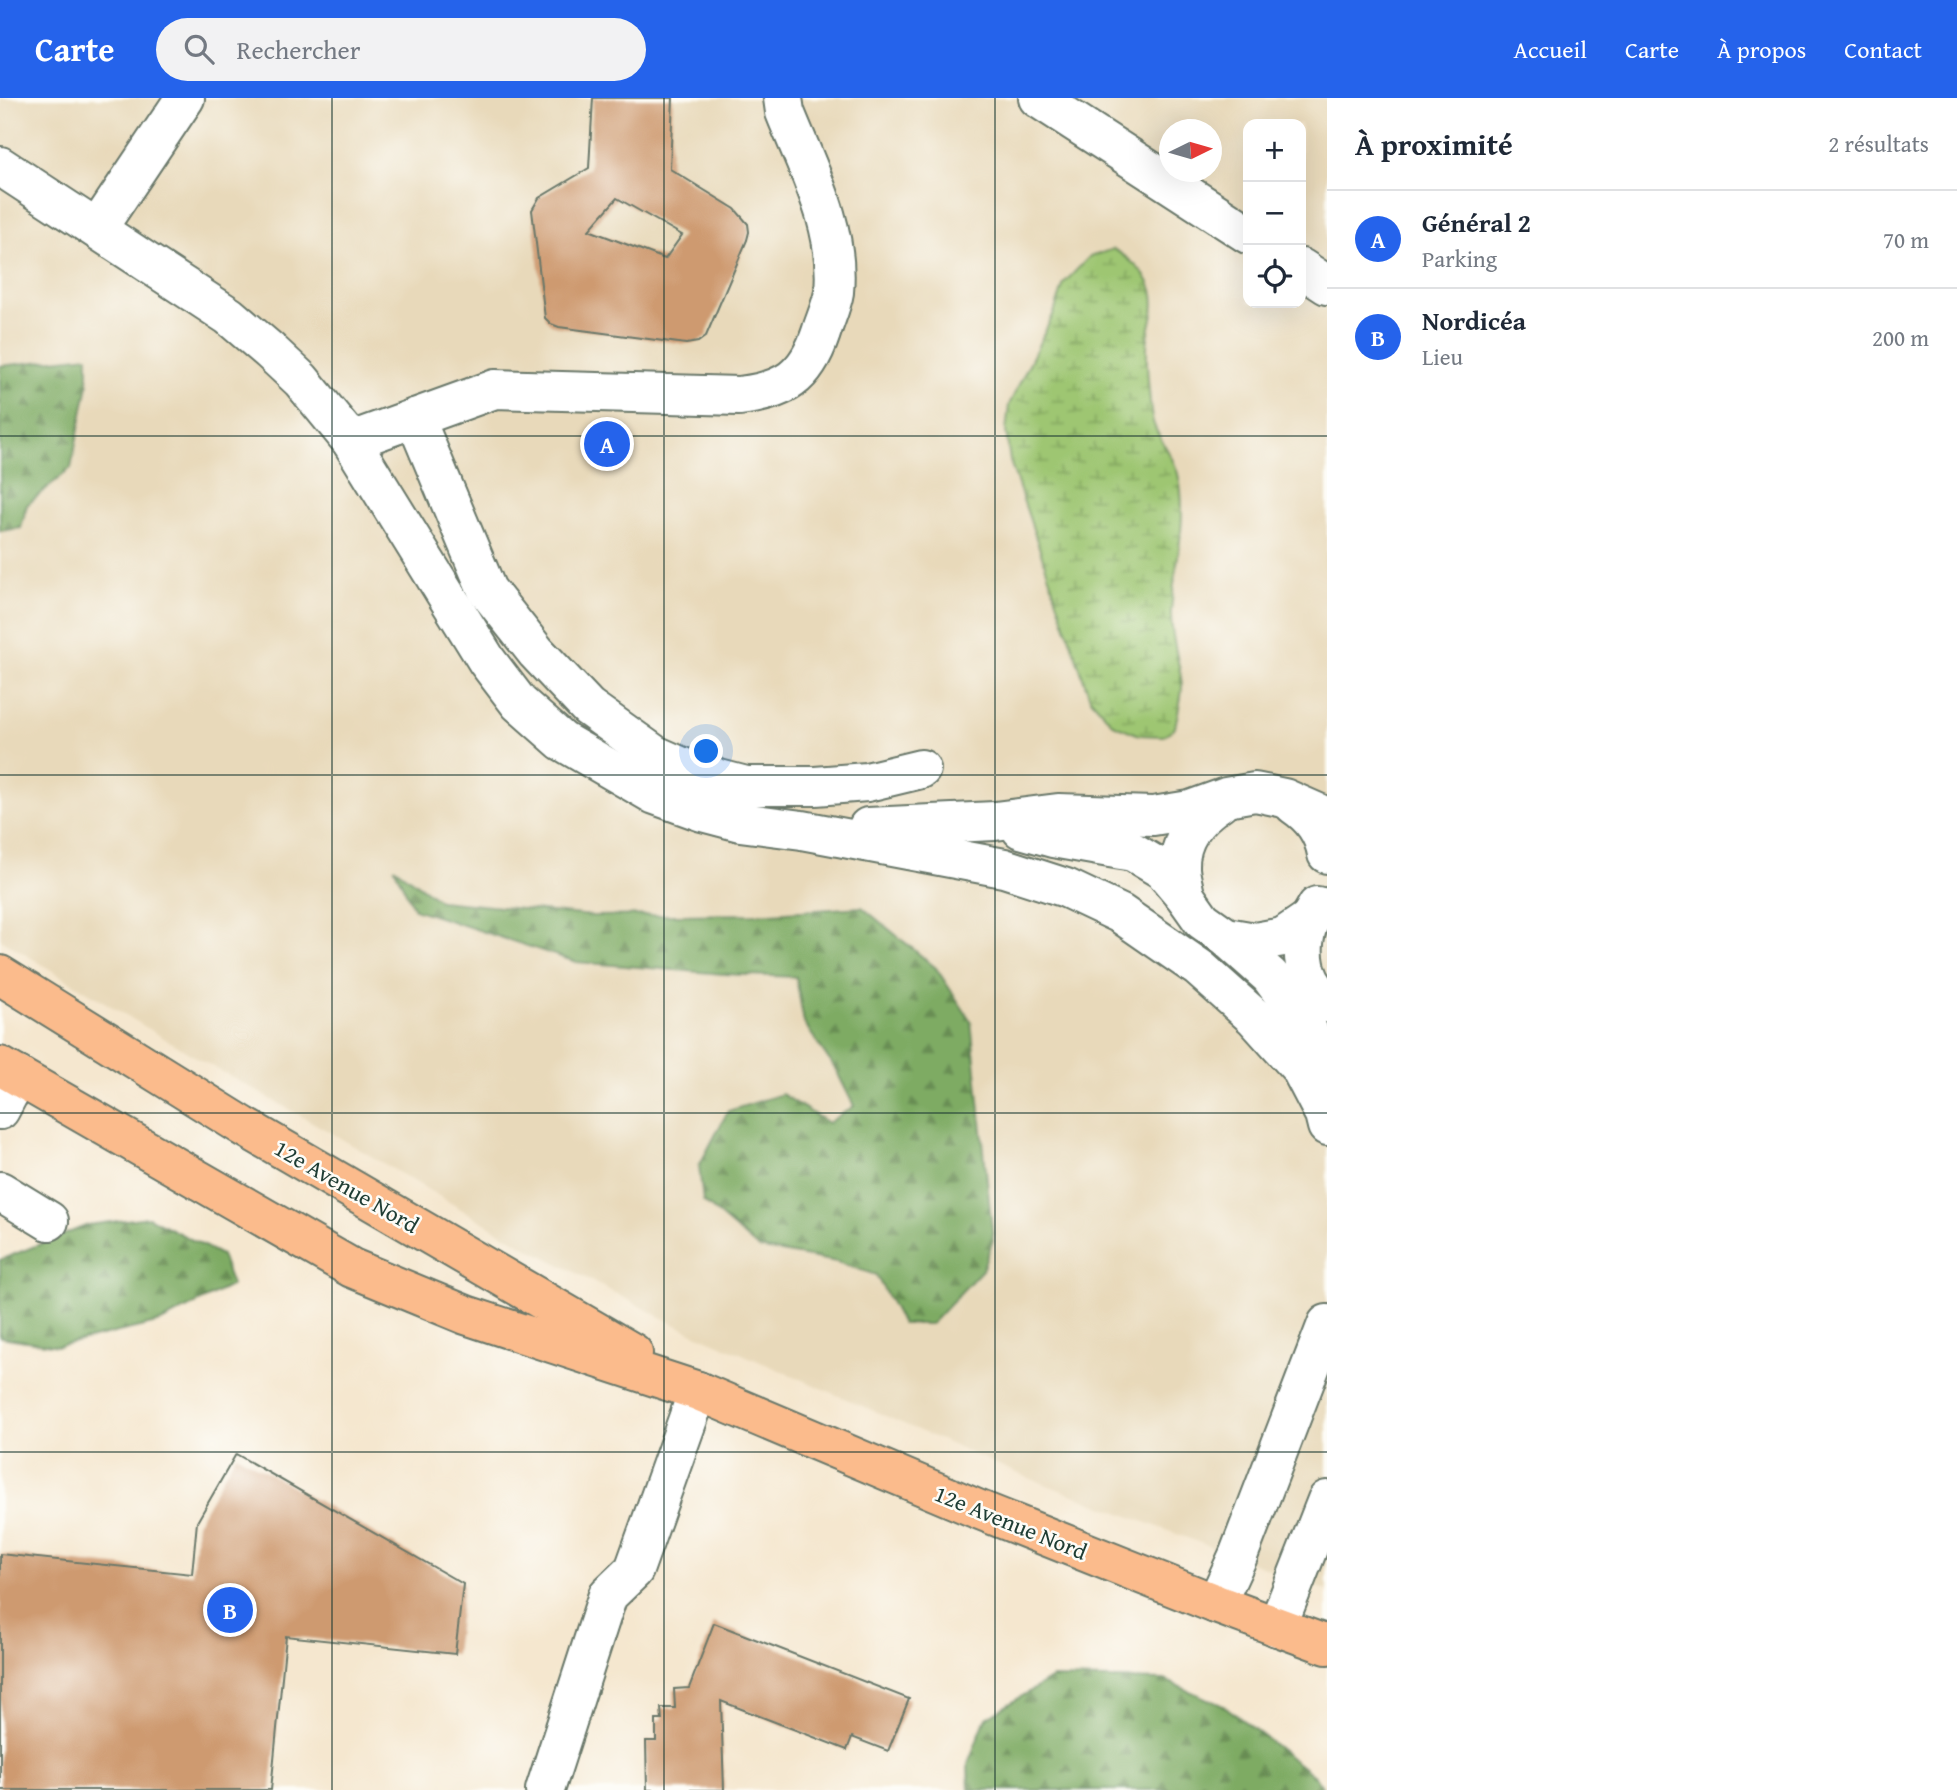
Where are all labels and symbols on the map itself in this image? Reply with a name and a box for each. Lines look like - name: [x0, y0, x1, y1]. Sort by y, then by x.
- north arrow: [1159, 119, 1222, 182]
- pin: A: [584, 418, 630, 470]
- your location: [689, 734, 723, 768]
- street label: 12e Avenue Nord: [269, 1131, 426, 1241]
- street label: 12e Avenue Nord: [930, 1476, 1093, 1568]
- pin: B: [207, 1584, 253, 1636]

